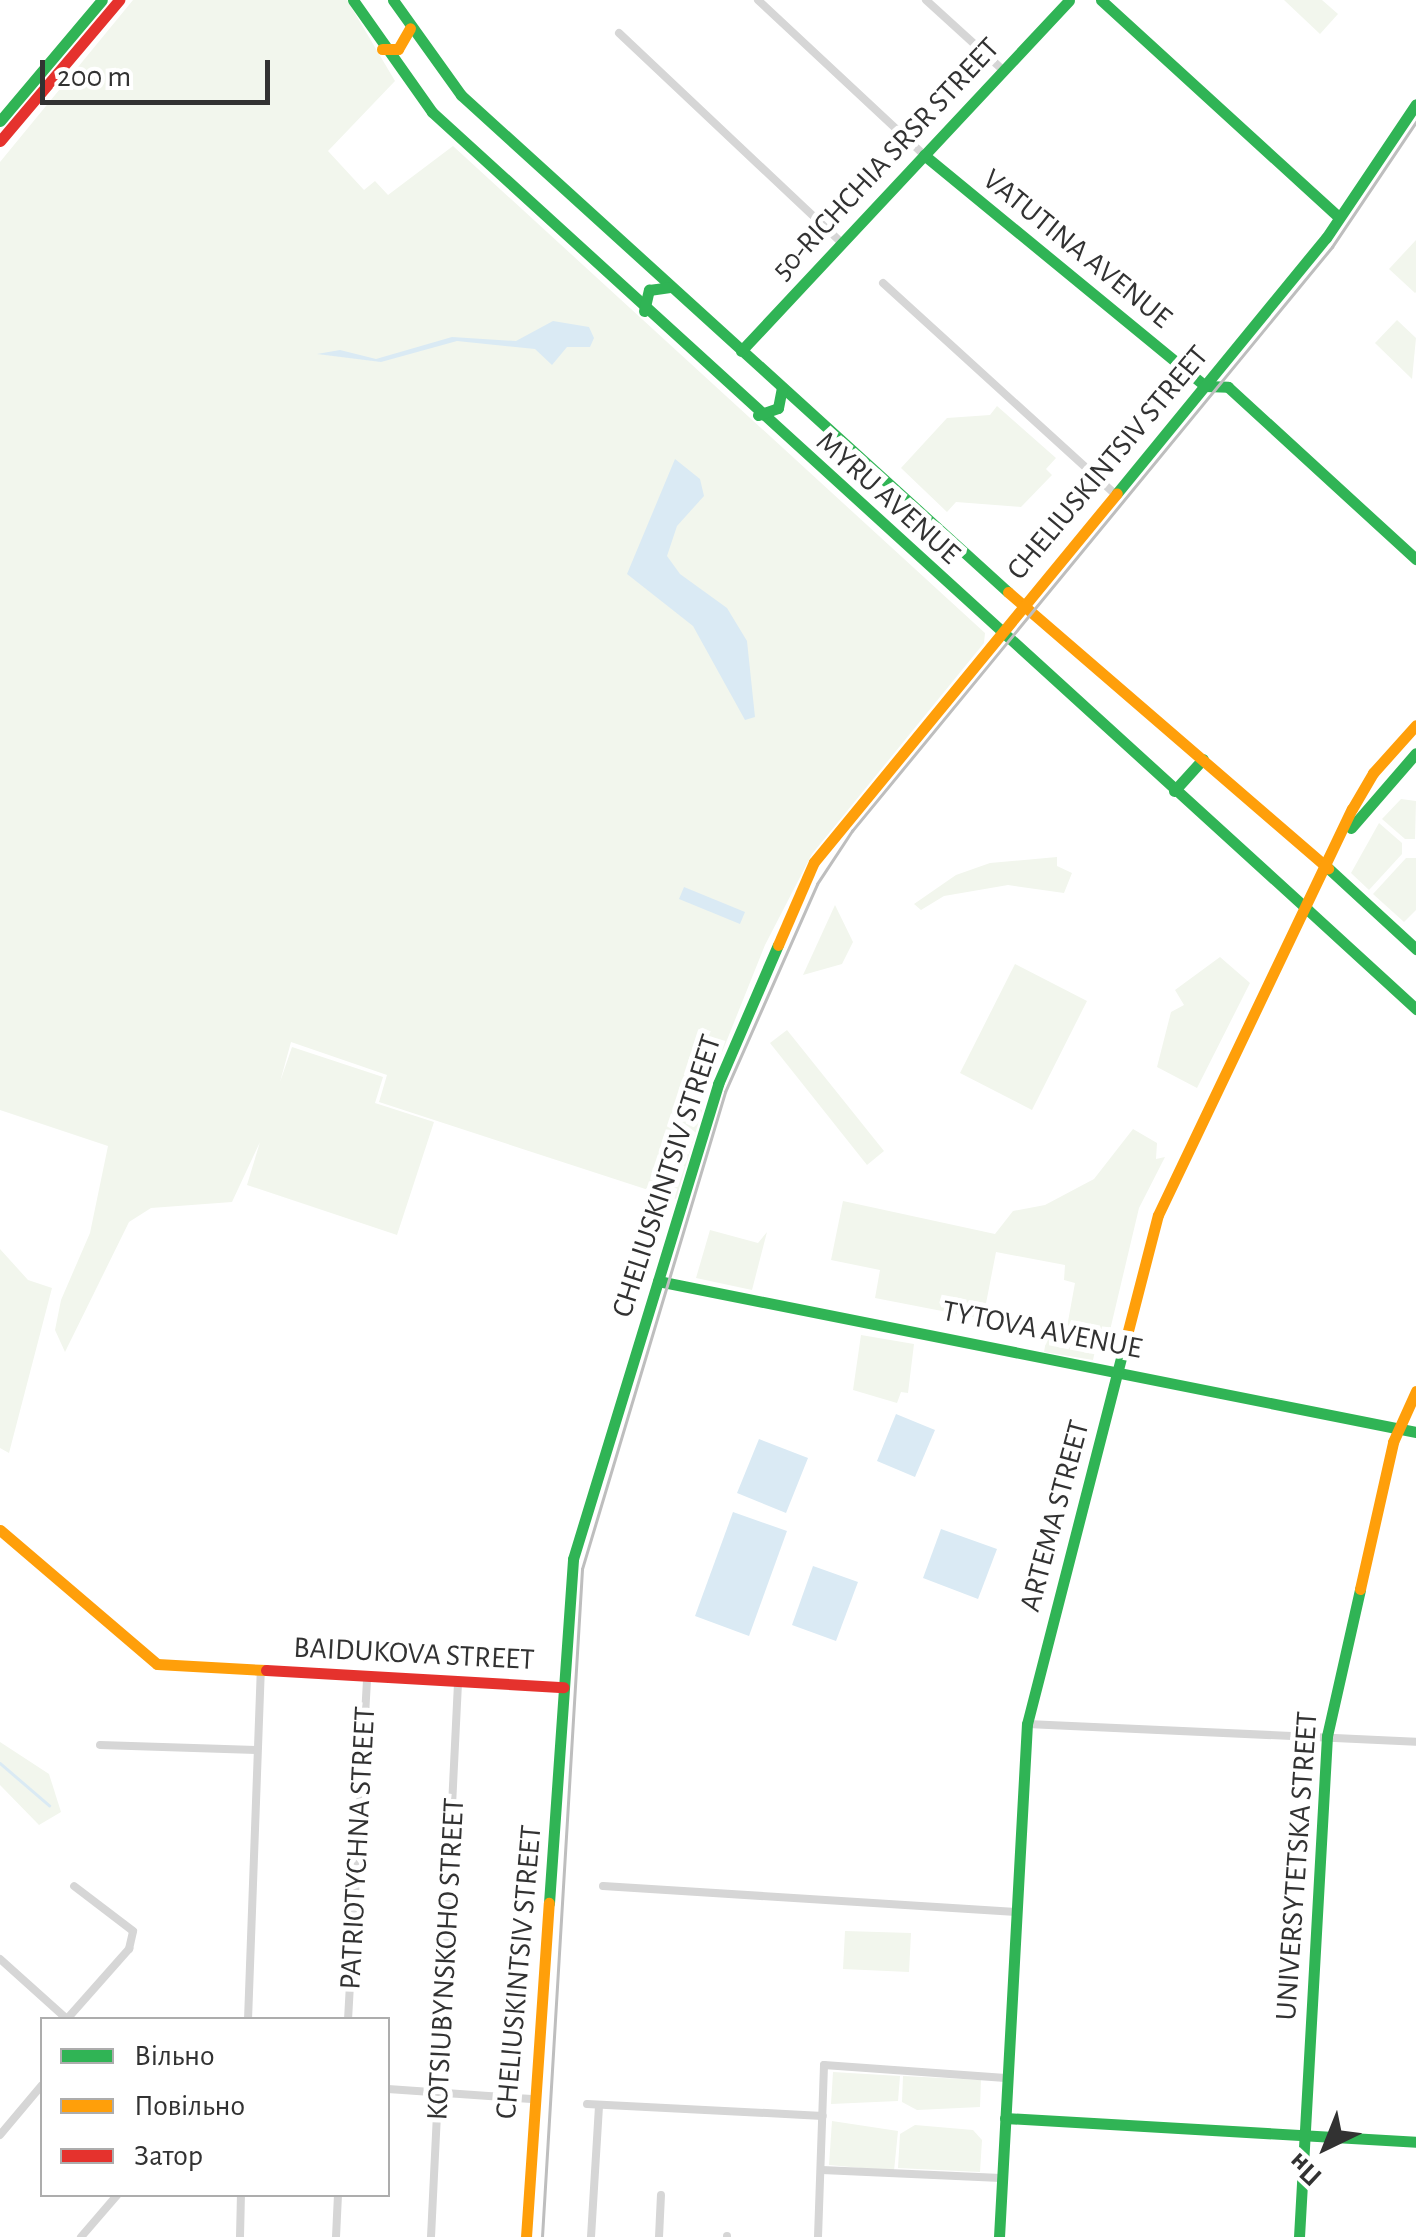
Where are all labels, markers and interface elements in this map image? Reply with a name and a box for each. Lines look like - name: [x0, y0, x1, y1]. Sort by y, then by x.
- street label: 50-RICHCHIA SRSR STREET: [764, 30, 1008, 288]
- scale bar: [45, 40, 275, 102]
- text: 200 m: [57, 62, 131, 92]
- street label: VATUTINA AVENUE: [975, 162, 1179, 336]
- street label: CHELIUSKINTSIV STREET: [999, 338, 1217, 588]
- street label: MYRU AVENUE: [809, 424, 967, 572]
- street label: CHELIUSKINTSIV STREET: [604, 1030, 730, 1322]
- street label: TYTOVA AVENUE: [939, 1293, 1145, 1367]
- street label: ARTEMA STREET: [1012, 1416, 1098, 1616]
- street label: BAIDUKOVA STREET: [293, 1630, 535, 1678]
- street label: PATRIOTYCHNA STREET: [333, 1705, 383, 1991]
- street label: UNIVERSYTETSKA STREET: [1268, 1710, 1326, 2022]
- street label: KOTSIUBYNSKOHO STREET: [420, 1797, 472, 2121]
- street label: CHELIUSKINTSIV STREET: [488, 1823, 550, 2121]
- legend: [40, 2017, 390, 2197]
- text: Вільно: [134, 2041, 215, 2071]
- text: Повільно: [134, 2091, 245, 2121]
- north arrow: [1276, 2097, 1376, 2197]
- text: Затор: [134, 2141, 203, 2171]
- text: Пн: [1284, 2147, 1328, 2191]

